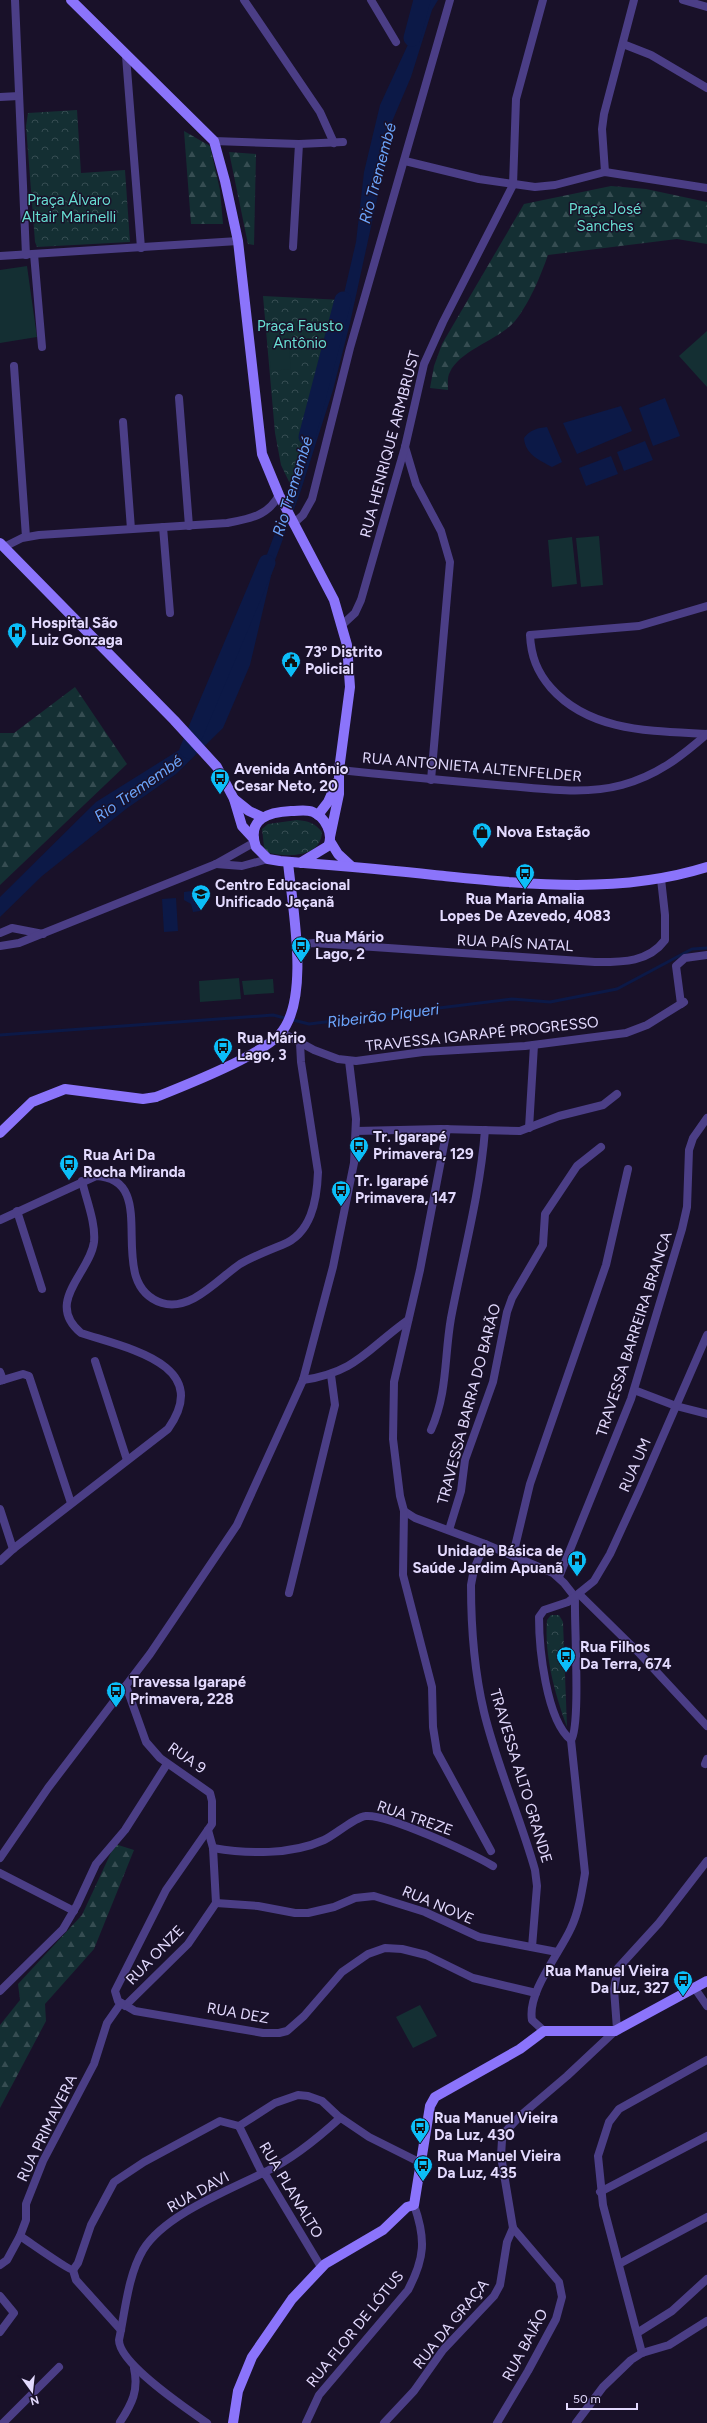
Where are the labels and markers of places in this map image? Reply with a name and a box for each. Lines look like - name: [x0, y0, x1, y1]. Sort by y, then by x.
- place label: Hospital São Luiz Gonzaga: [31, 614, 123, 649]
- hospital icon: Hospital São Luiz Gonzaga: [6, 621, 28, 649]
- place label: 73º Distrito Policial: [305, 643, 383, 678]
- public building icon: 73º Distrito Policial: [280, 650, 302, 678]
- place label: Avenida Antônio Cesar Neto, 20: [234, 760, 349, 795]
- bus stop icon: Avenida Antônio Cesar Neto, 20: [209, 767, 231, 795]
- shop icon: Nova Estação: [471, 821, 493, 849]
- place label: Nova Estação: [496, 823, 590, 841]
- bus stop icon: Rua Maria Amalia Lopes De Azevedo, 4083: [514, 862, 536, 890]
- place label: Centro Educacional Unificado Jaçanã: [215, 876, 350, 911]
- school or university icon: Centro Educacional Unificado Jaçanã: [190, 883, 212, 911]
- place label: Rua Maria Amalia Lopes De Azevedo, 4083: [439, 890, 611, 925]
- place label: Rua Mário Lago, 2: [315, 928, 384, 963]
- bus stop icon: Rua Mário Lago, 2: [290, 935, 312, 963]
- place label: Rua Mário Lago, 3: [237, 1029, 306, 1064]
- bus stop icon: Rua Mário Lago, 3: [212, 1036, 234, 1064]
- place label: Tr. Igarapé Primavera, 129: [373, 1128, 474, 1163]
- bus stop icon: Tr. Igarapé Primavera, 129: [348, 1135, 370, 1163]
- place label: Rua Ari Da Rocha Miranda: [83, 1146, 186, 1181]
- bus stop icon: Rua Ari Da Rocha Miranda: [58, 1153, 80, 1181]
- place label: Tr. Igarapé Primavera, 147: [355, 1172, 456, 1207]
- bus stop icon: Tr. Igarapé Primavera, 147: [330, 1179, 352, 1207]
- place label: Unidade Básica de Saúde Jardim Apuanã: [412, 1542, 564, 1577]
- hospital icon: Unidade Básica de Saúde Jardim Apuanã: [566, 1549, 588, 1577]
- place label: Rua Filhos Da Terra, 674: [580, 1638, 672, 1673]
- bus stop icon: Rua Filhos Da Terra, 674: [555, 1645, 577, 1673]
- place label: Travessa Igarapé Primavera, 228: [130, 1673, 247, 1708]
- bus stop icon: Travessa Igarapé Primavera, 228: [105, 1680, 127, 1708]
- place label: Rua Manuel Vieira Da Luz, 327: [545, 1962, 669, 1997]
- bus stop icon: Rua Manuel Vieira Da Luz, 327: [672, 1969, 694, 1997]
- place label: Rua Manuel Vieira Da Luz, 430: [434, 2109, 558, 2144]
- bus stop icon: Rua Manuel Vieira Da Luz, 430: [409, 2116, 431, 2144]
- place label: Rua Manuel Vieira Da Luz, 435: [437, 2147, 561, 2182]
- bus stop icon: Rua Manuel Vieira Da Luz, 435: [412, 2154, 434, 2182]

